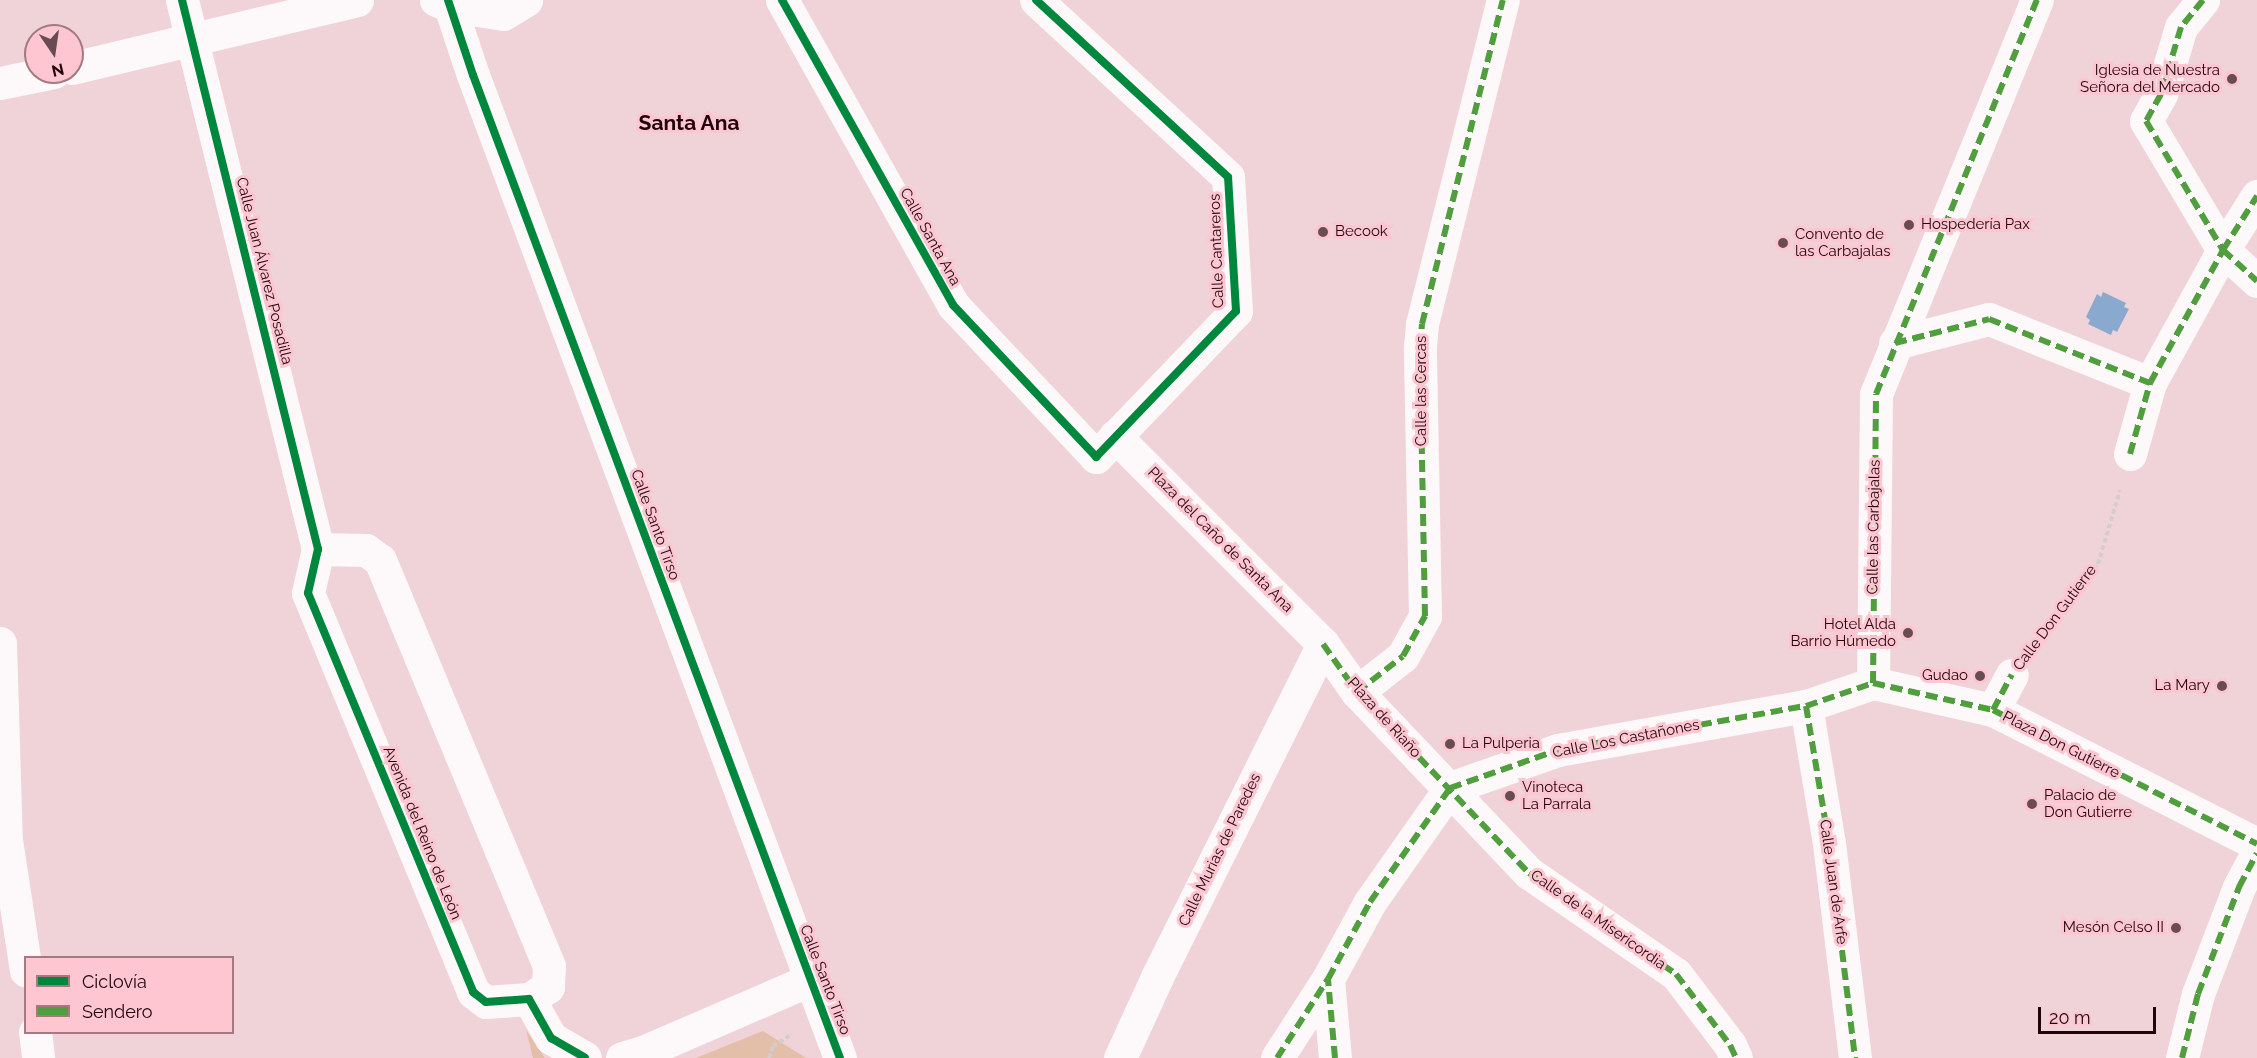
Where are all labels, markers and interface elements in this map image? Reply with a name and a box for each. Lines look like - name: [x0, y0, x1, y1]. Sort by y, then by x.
- north arrow: [24, 24, 84, 84]
- text: N: [50, 59, 66, 81]
- place label: Iglesia de Nuestra Señora del Mercado: [2080, 61, 2220, 96]
- marker: Iglesia de Nuestra Señora del Mercado: [2225, 72, 2239, 86]
- district label: Santa Ana: [638, 110, 740, 136]
- street label: Calle Juan Álvarez Posadilla: [232, 175, 296, 367]
- street label: Calle Santa Ana: [896, 185, 964, 289]
- street label: Calle Cantareros: [1206, 193, 1228, 309]
- place label: Hospedería Pax: [1921, 216, 2030, 234]
- marker: Hospedería Pax: [1902, 218, 1916, 232]
- place label: Becook: [1335, 223, 1388, 241]
- marker: Becook: [1316, 225, 1330, 239]
- place label: Convento de las Carbajalas: [1795, 225, 1891, 260]
- marker: Convento de las Carbajalas: [1776, 236, 1790, 250]
- street label: Calle las Cercas: [1413, 336, 1431, 446]
- street label: Calle las Carbajalas: [1864, 459, 1884, 595]
- street label: Plaza del Caño de Santa Ana: [1143, 463, 1297, 617]
- street label: Calle Santo Tirso: [627, 467, 683, 583]
- street label: Calle Don Gutierre: [2010, 562, 2100, 674]
- place label: Hotel Alda Barrio Húmedo: [1790, 615, 1896, 650]
- marker: Hotel Alda Barrio Húmedo: [1901, 626, 1915, 640]
- place label: Gudao: [1922, 667, 1968, 685]
- marker: Gudao: [1973, 669, 1987, 683]
- street label: Plaza de Riaño: [1343, 674, 1425, 762]
- place label: La Mary: [2155, 677, 2210, 695]
- marker: La Mary: [2215, 679, 2229, 693]
- street label: Plaza Don Gutierre: [1999, 708, 2123, 782]
- street label: Calle Los Castañones: [1551, 716, 1701, 762]
- place label: La Pulperia: [1462, 735, 1540, 753]
- marker: La Pulperia: [1443, 737, 1457, 751]
- street label: Avenida del Reino de León: [379, 744, 465, 922]
- street label: Calle Murias de Paredes: [1175, 771, 1265, 929]
- place label: Vinoteca La Parrala: [1522, 778, 1591, 813]
- place label: Palacio de Don Gutierre: [2044, 786, 2132, 821]
- marker: Vinoteca La Parrala: [1503, 789, 1517, 803]
- marker: Palacio de Don Gutierre: [2025, 797, 2039, 811]
- street label: Calle Juan de Arfe: [1815, 818, 1851, 946]
- street label: Calle de la Misericordia: [1527, 866, 1669, 974]
- place label: Mesón Celso II: [2063, 919, 2164, 937]
- marker: Mesón Celso II: [2169, 921, 2183, 935]
- street label: Calle Santo Tirso: [796, 922, 854, 1038]
- legend: [24, 956, 234, 1034]
- text: Ciclovía: [82, 971, 147, 992]
- scale bar: [2041, 995, 2160, 1033]
- text: Sendero: [82, 1001, 153, 1022]
- text: 20 m: [2049, 1007, 2091, 1028]

